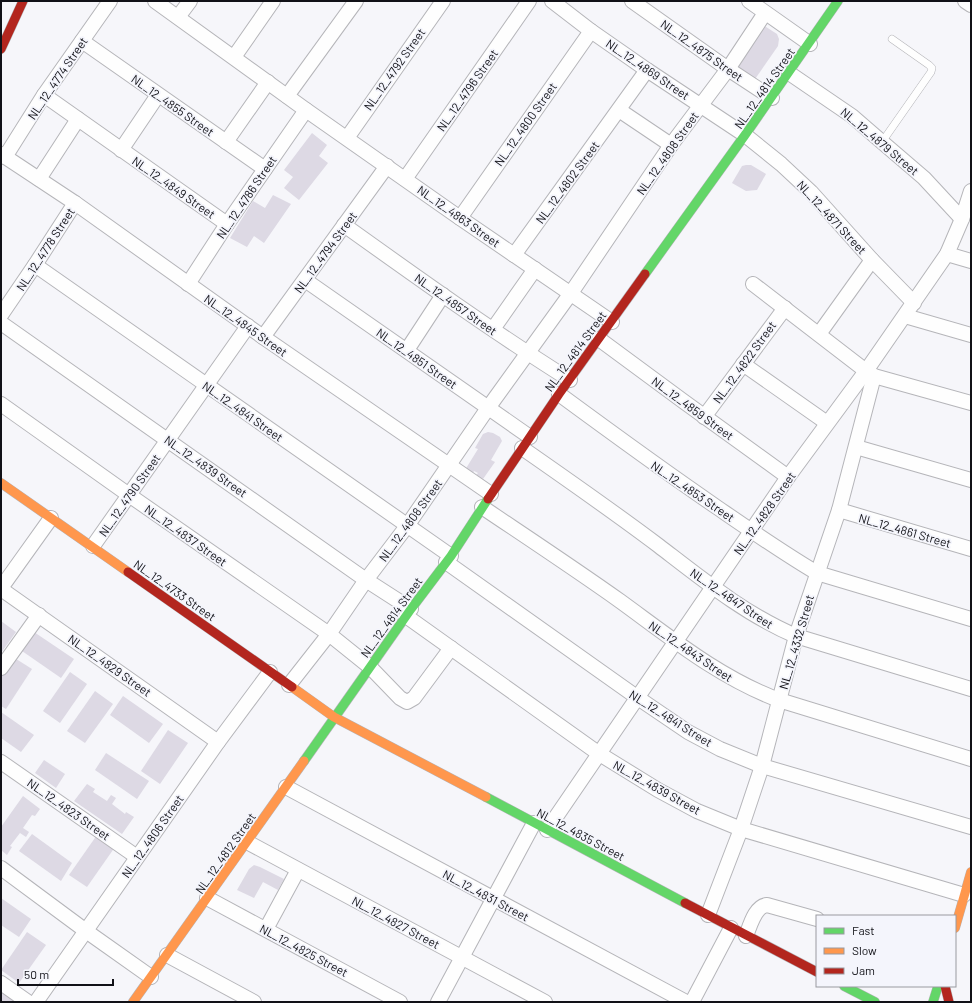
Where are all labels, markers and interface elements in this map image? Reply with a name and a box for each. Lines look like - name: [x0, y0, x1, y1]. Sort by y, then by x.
- street label: NL_12_4875 Street: [658, 16, 746, 84]
- street label: NL_12_4792 Street: [360, 25, 428, 113]
- street label: NL_12_4774 Street: [24, 34, 90, 122]
- street label: NL_12_4869 Street: [604, 36, 692, 102]
- street label: NL_12_4814 Street: [731, 45, 797, 131]
- street label: NL_12_4796 Street: [434, 46, 500, 134]
- street label: NL_12_4855 Street: [129, 71, 217, 139]
- street label: NL_12_4800 Street: [491, 80, 559, 168]
- street label: NL_12_4879 Street: [838, 104, 922, 178]
- street label: NL_12_4808 Street: [633, 109, 701, 197]
- street label: NL_12_4802 Street: [532, 138, 602, 226]
- street label: NL_12_4849 Street: [130, 153, 218, 221]
- street label: NL_12_4786 Street: [213, 153, 279, 241]
- street label: NL_12_4871 Street: [794, 177, 870, 257]
- street label: NL_12_4863 Street: [415, 182, 503, 250]
- street label: NL_12_4778 Street: [13, 205, 77, 293]
- street label: NL_12_4794 Street: [291, 209, 359, 295]
- street label: NL_12_4857 Street: [412, 270, 500, 338]
- street label: NL_12_4845 Street: [202, 291, 290, 359]
- street label: NL_12_4814 Street: [541, 308, 609, 394]
- street label: NL_12_4822 Street: [710, 318, 778, 406]
- street label: NL_12_4851 Street: [374, 325, 460, 391]
- street label: NL_12_4859 Street: [649, 374, 737, 442]
- street label: NL_12_4841 Street: [200, 378, 286, 444]
- street label: NL_12_4839 Street: [162, 432, 250, 500]
- street label: NL_12_4790 Street: [95, 451, 163, 539]
- street label: NL_12_4853 Street: [649, 458, 737, 524]
- street label: NL_12_4828 Street: [730, 469, 798, 557]
- street label: NL_12_4808 Street: [375, 476, 445, 564]
- street label: NL_12_4837 Street: [142, 501, 230, 569]
- street label: NL_12_4861 Street: [857, 510, 953, 550]
- street label: NL_12_4733 Street: [131, 557, 219, 623]
- street label: NL_12_4847 Street: [688, 565, 776, 631]
- street label: NL_12_4814 Street: [357, 574, 425, 660]
- street label: NL_12_4332 Street: [776, 593, 816, 691]
- street label: NL_12_4843 Street: [646, 618, 736, 684]
- street label: NL_12_4829 Street: [66, 631, 154, 699]
- street label: NL_12_4841 Street: [627, 687, 715, 749]
- street label: NL_12_4839 Street: [611, 757, 703, 817]
- street label: NL_12_4823 Street: [25, 775, 113, 843]
- street label: NL_12_4806 Street: [118, 792, 186, 880]
- street label: NL_12_4835 Street: [535, 805, 627, 863]
- street label: NL_12_4812 Street: [192, 810, 258, 896]
- street label: NL_12_4831 Street: [441, 866, 531, 924]
- street label: NL_12_4827 Street: [350, 893, 442, 951]
- legend: [816, 915, 956, 987]
- street label: NL_12_4825 Street: [258, 921, 350, 979]
- text: Fast: [852, 923, 875, 937]
- text: Slow: [852, 943, 877, 957]
- scale bar: [18, 961, 113, 987]
- text: Jam: [852, 963, 875, 977]
- text: 50 m: [24, 967, 49, 981]

